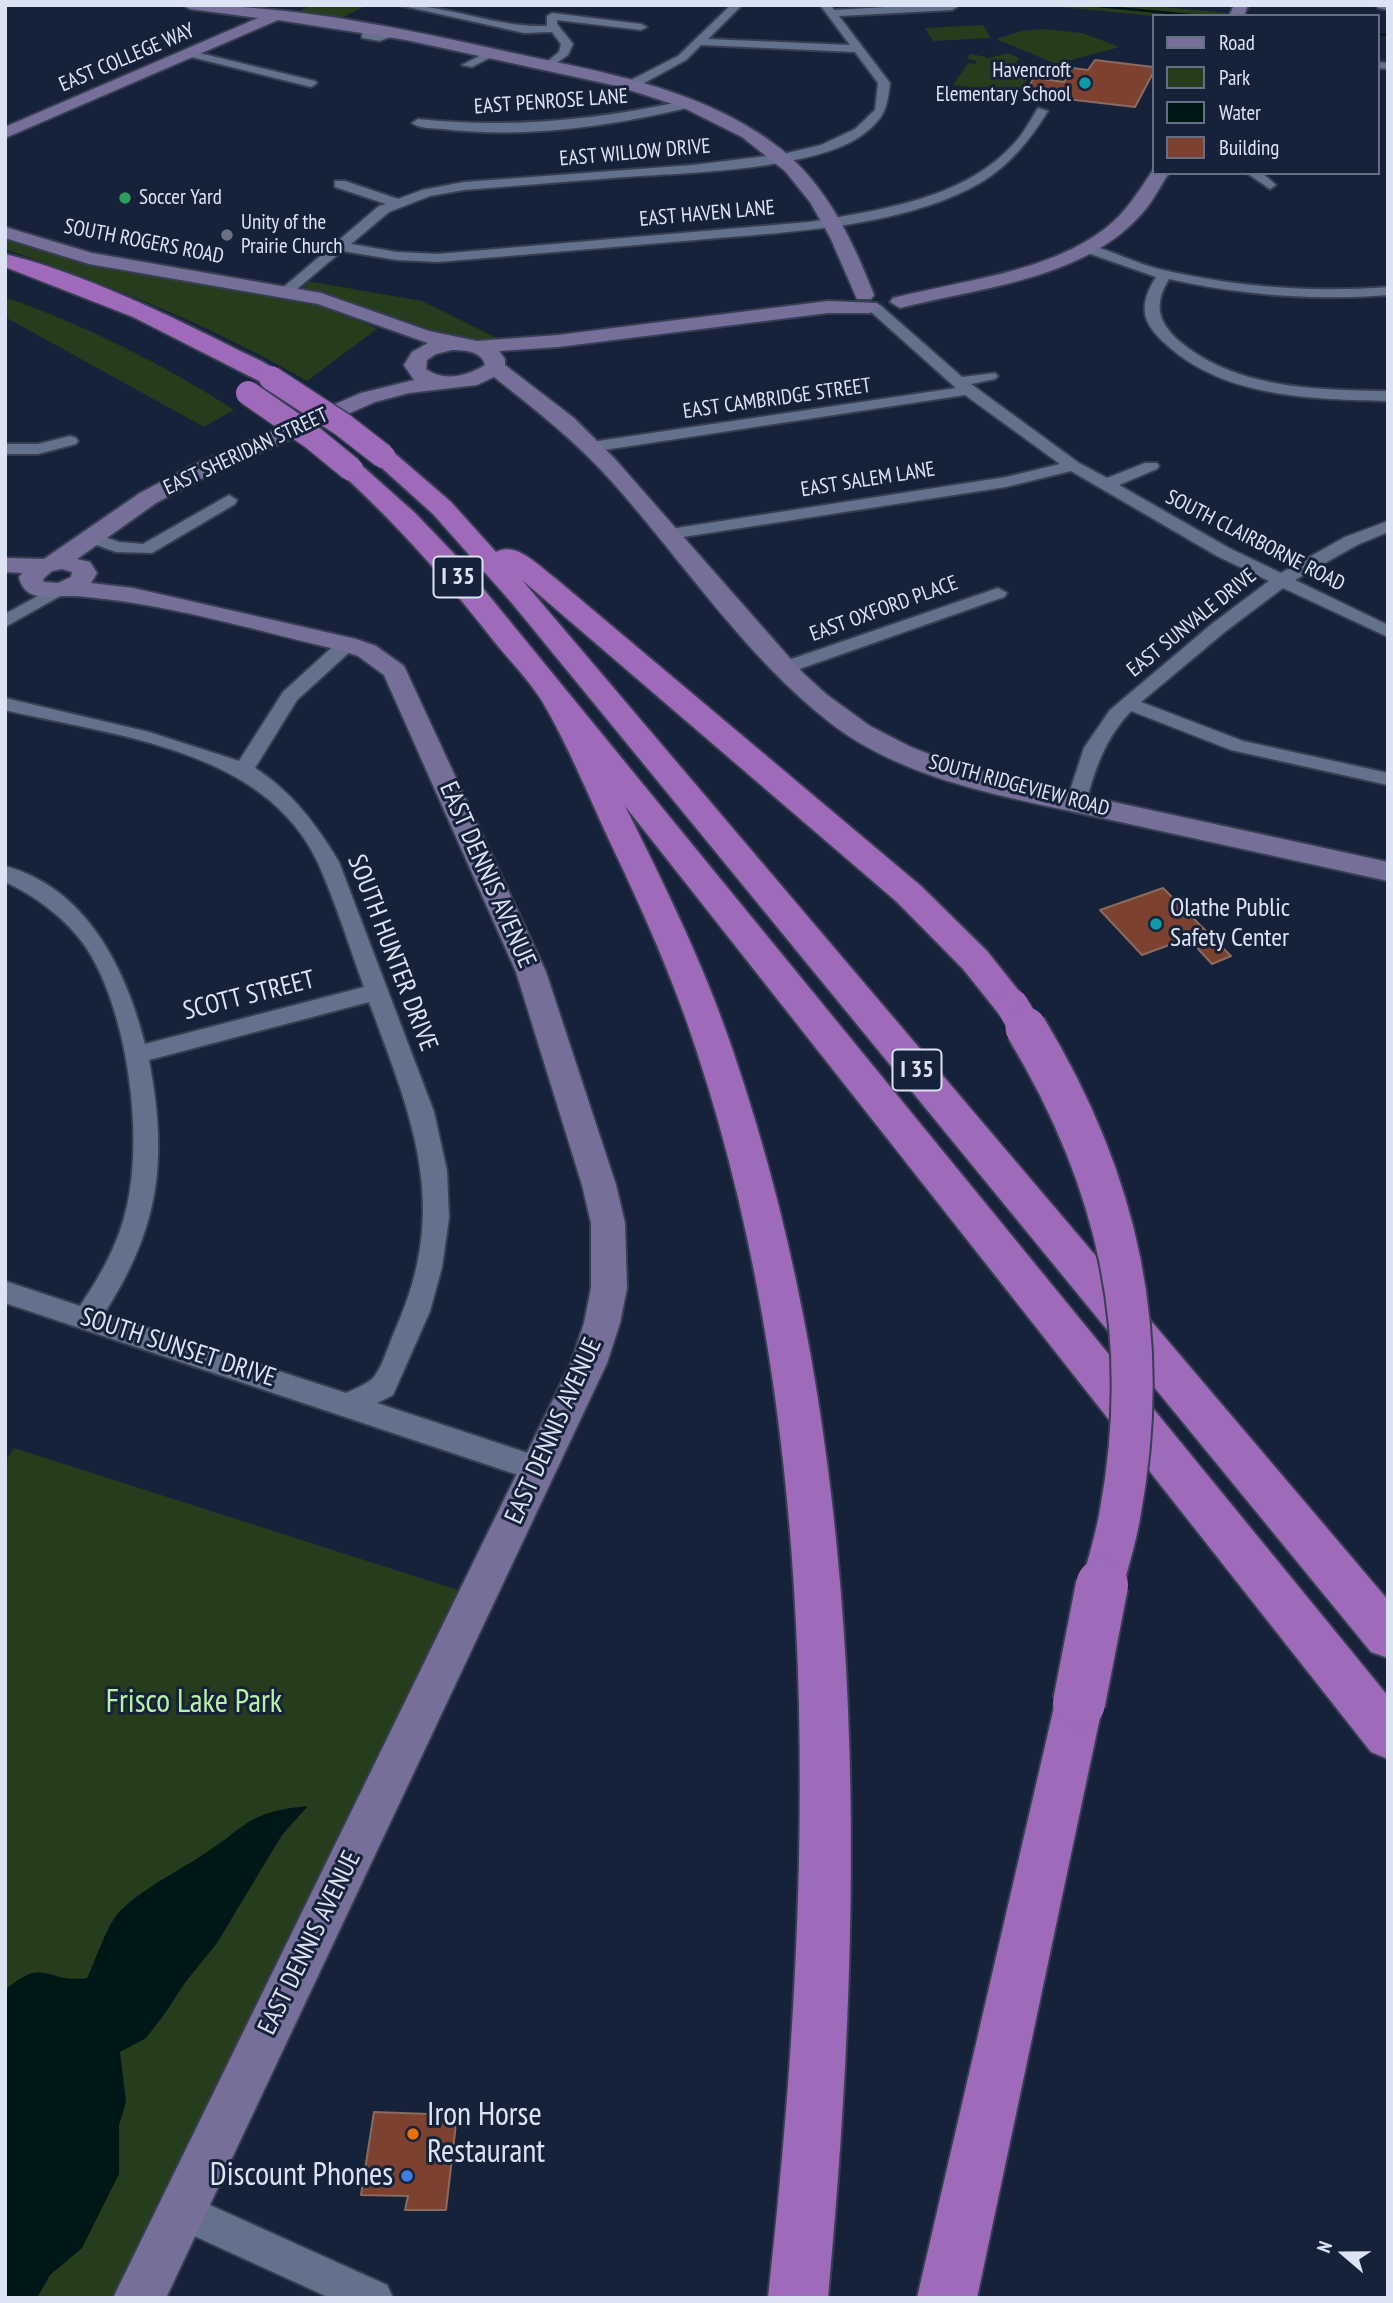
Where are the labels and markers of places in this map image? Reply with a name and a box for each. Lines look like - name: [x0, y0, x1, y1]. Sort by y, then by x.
- place label: Havencroft Elementary School: [936, 58, 1071, 108]
- marker: Havencroft Elementary School: [1077, 75, 1093, 91]
- place label: Soccer Yard: [139, 185, 222, 211]
- marker: Soccer Yard: [117, 190, 133, 206]
- place label: Unity of the Prairie Church: [241, 210, 342, 260]
- marker: Unity of the Prairie Church: [219, 227, 235, 243]
- place label: Olathe Public Safety Center: [1170, 893, 1290, 954]
- marker: Olathe Public Safety Center: [1148, 916, 1164, 932]
- place label: Iron Horse Restaurant: [427, 2097, 545, 2172]
- marker: Iron Horse Restaurant: [405, 2126, 421, 2142]
- place label: Discount Phones: [210, 2157, 393, 2195]
- marker: Discount Phones: [399, 2168, 415, 2184]

